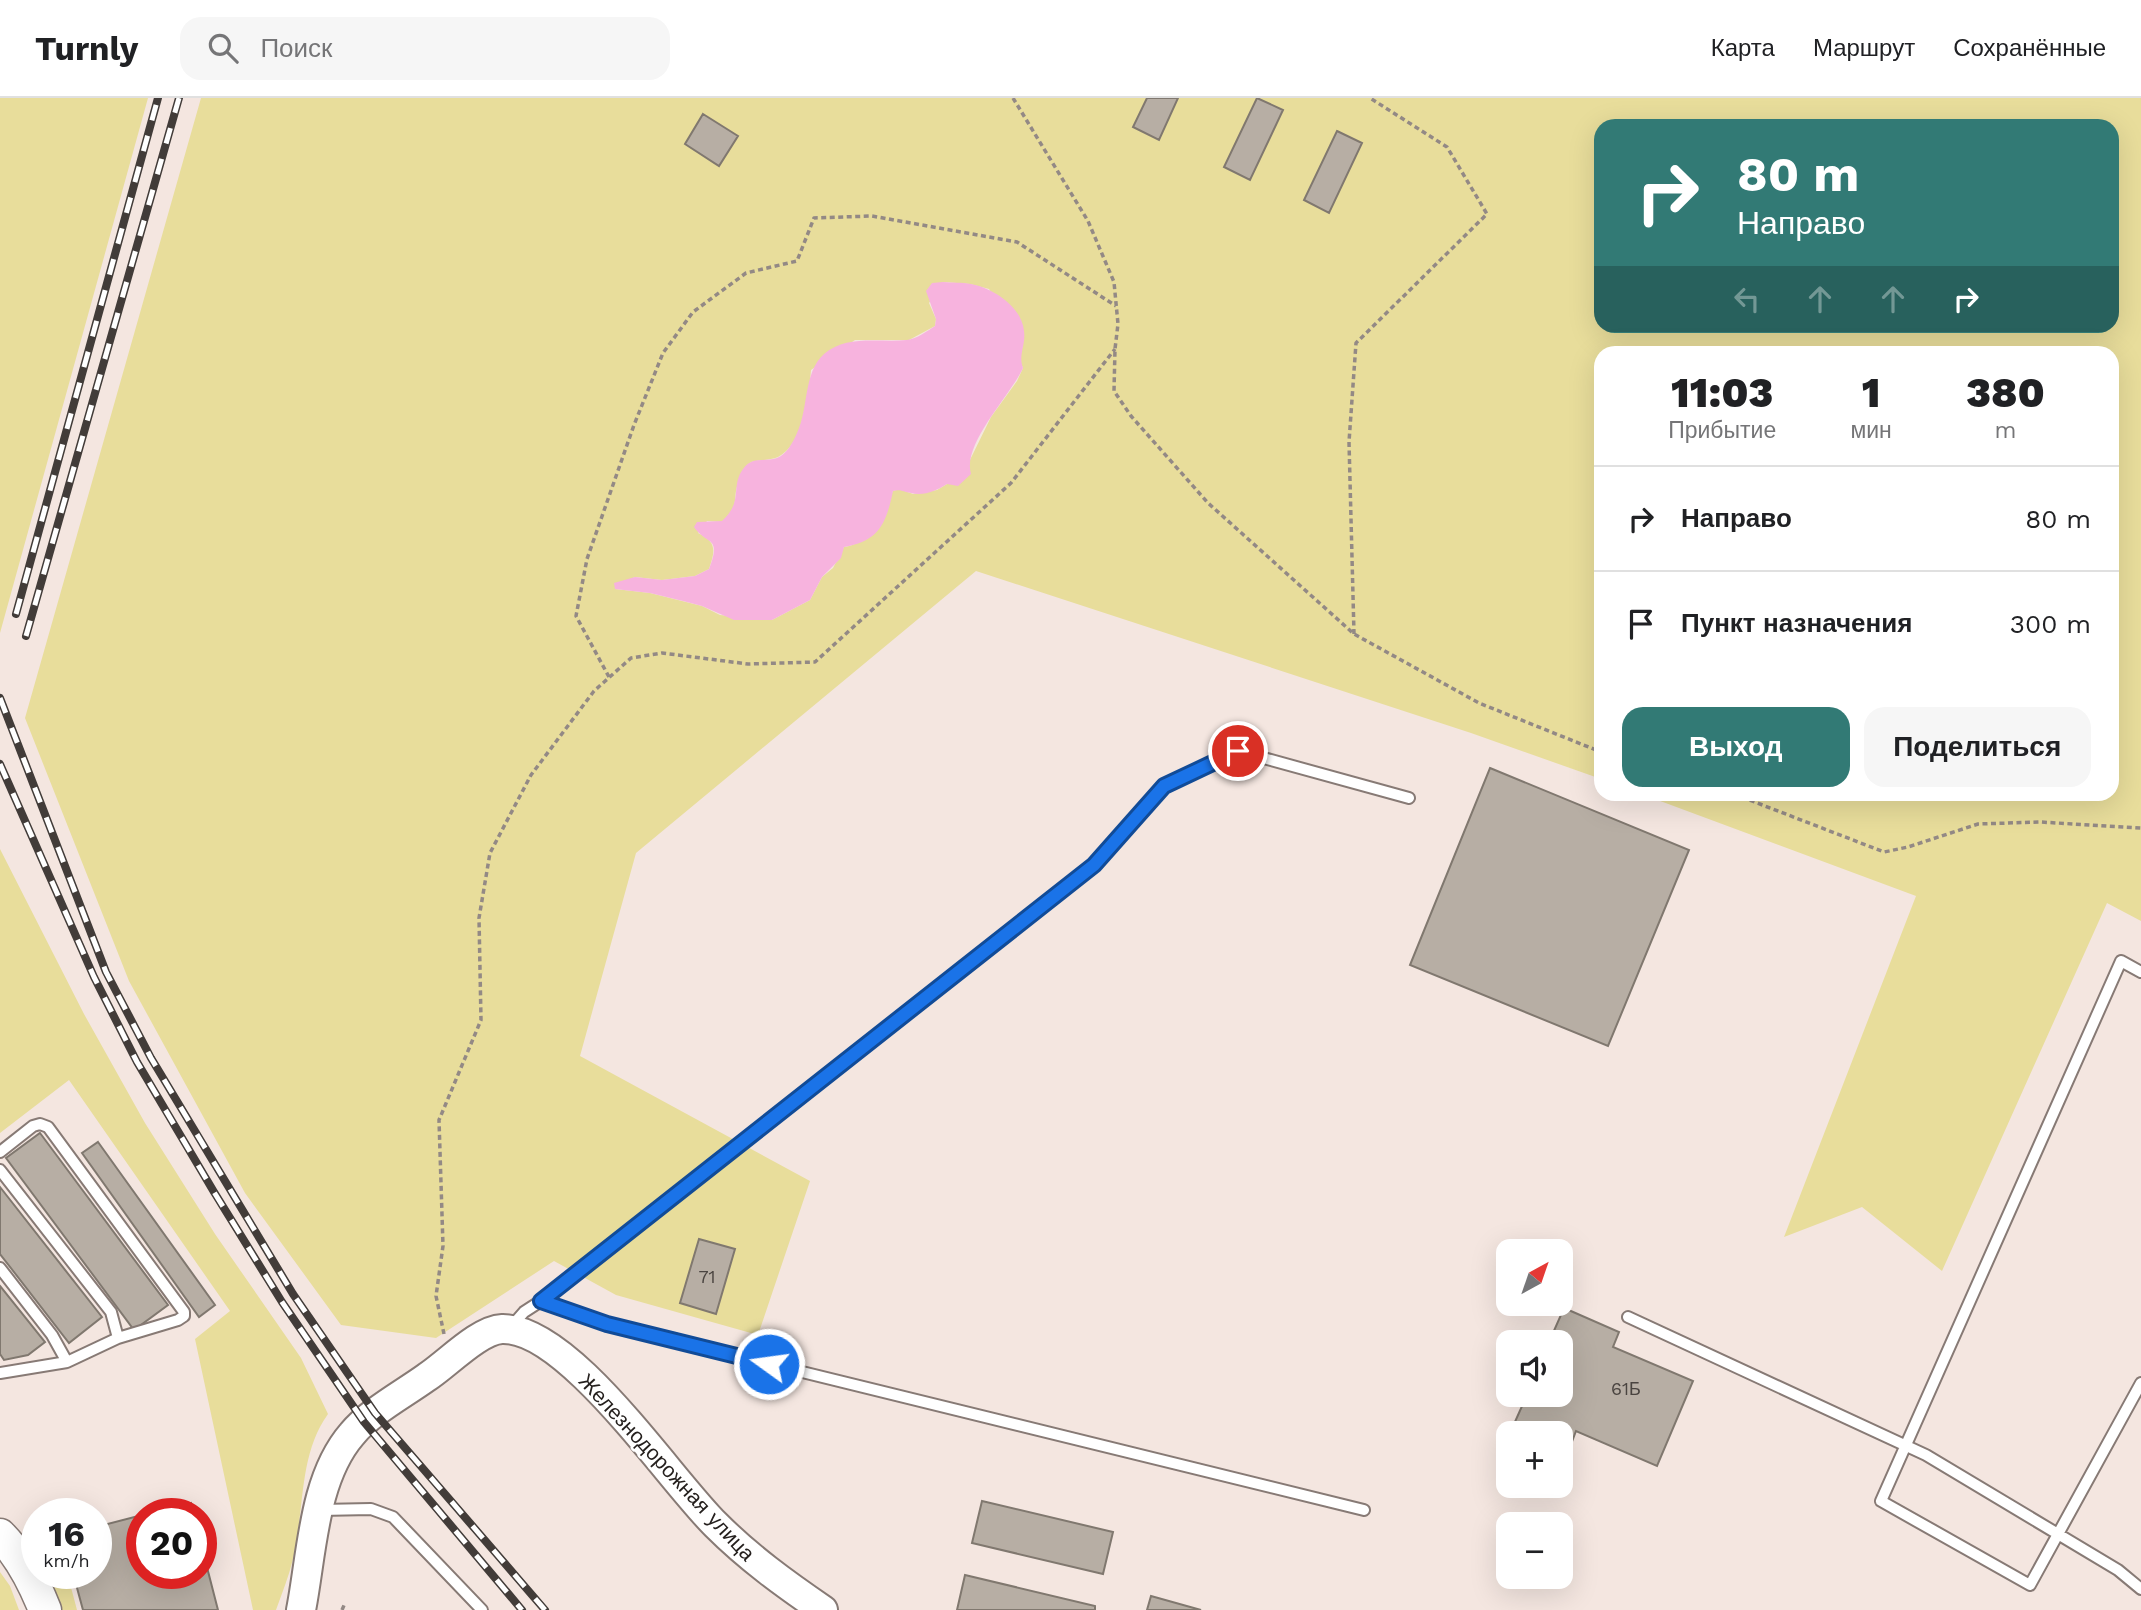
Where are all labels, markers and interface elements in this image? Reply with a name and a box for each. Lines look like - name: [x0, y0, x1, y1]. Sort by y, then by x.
- search box: [180, 17, 670, 80]
- text: Turnly: [35, 29, 138, 68]
- icon: search: [204, 29, 242, 67]
- text: Поиск: [260, 33, 332, 63]
- text: Карта: [1711, 34, 1775, 62]
- text: Маршрут: [1813, 34, 1915, 62]
- text: Сохранённые: [1953, 34, 2106, 62]
- text: 80 m: [1737, 145, 1859, 203]
- icon: right: [1622, 147, 1713, 238]
- text: Направо: [1737, 204, 1865, 242]
- icon: left: [1728, 280, 1766, 318]
- icon: ahead: [1801, 280, 1839, 318]
- icon: ahead: [1874, 280, 1912, 318]
- icon: right: [1947, 280, 1985, 318]
- text: 11:03: [1671, 368, 1773, 417]
- text: 1: [1862, 368, 1880, 417]
- text: 380: [1966, 368, 2045, 417]
- text: Прибытие: [1668, 417, 1776, 444]
- text: мин: [1850, 417, 1892, 444]
- text: m: [1994, 417, 2016, 444]
- icon: right: [1622, 500, 1660, 538]
- text: Направо: [1681, 503, 1792, 533]
- text: 80 m: [2025, 504, 2091, 534]
- icon: arrive: [1622, 605, 1660, 643]
- text: Пункт назначения: [1681, 608, 1912, 638]
- text: 300 m: [2010, 609, 2091, 639]
- button: Выход: [1622, 707, 1850, 787]
- button: Поделиться: [1864, 707, 2091, 787]
- pin: [1208, 721, 1268, 781]
- icon: arrive: [1219, 732, 1257, 770]
- north arrow: [1496, 1239, 1573, 1316]
- map controls: [1496, 1239, 1573, 1589]
- house number: 71: [698, 1266, 716, 1287]
- position arrow: [732, 1327, 806, 1401]
- button: sound: [1496, 1330, 1573, 1407]
- street label: Железнодорожная улица: [574, 1368, 760, 1566]
- house number: 61Б: [1611, 1378, 1641, 1399]
- button: +: [1496, 1421, 1573, 1498]
- speed limit sign: 20: [126, 1498, 217, 1589]
- button: −: [1496, 1512, 1573, 1589]
- text: 16: [48, 1513, 85, 1555]
- text: km/h: [43, 1550, 90, 1571]

